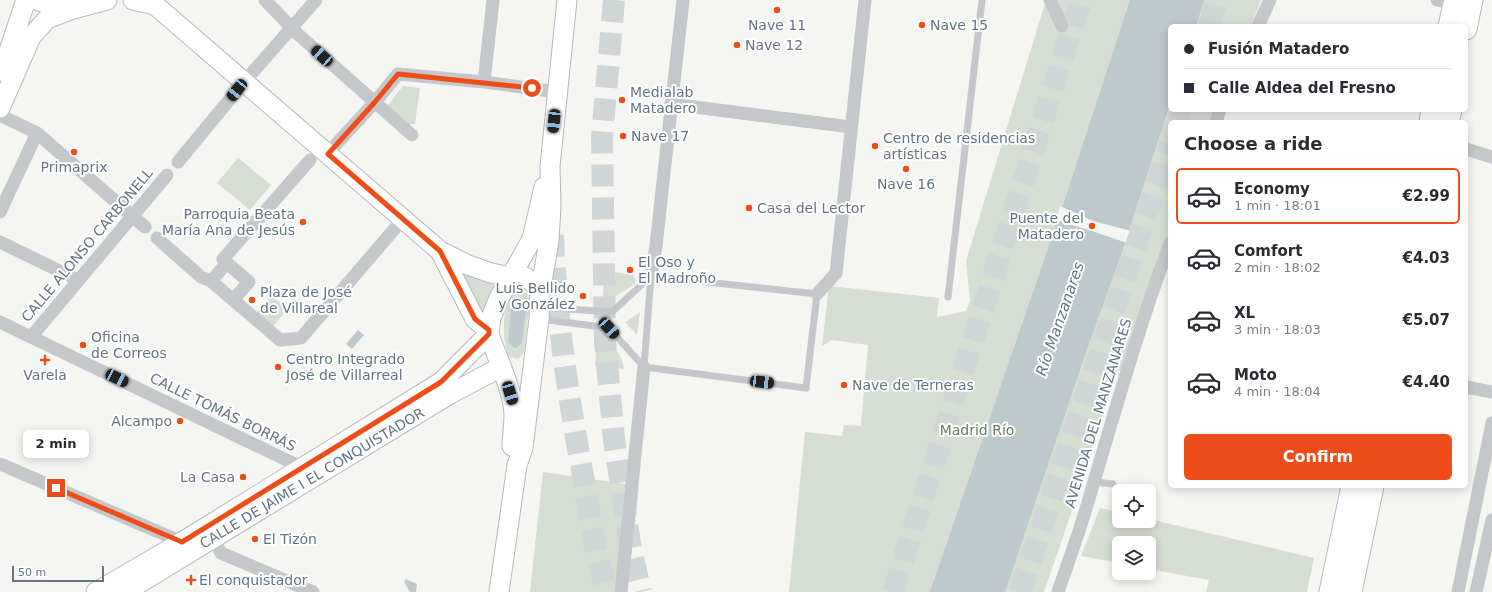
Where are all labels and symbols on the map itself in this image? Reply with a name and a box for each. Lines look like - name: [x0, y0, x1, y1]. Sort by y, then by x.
- marker: Nave 11: [772, 5, 782, 15]
- place label: Nave 11: [748, 17, 806, 33]
- place label: Nave 15: [930, 17, 988, 33]
- marker: Nave 15: [917, 20, 927, 30]
- place label: Nave 12: [745, 37, 803, 53]
- marker: Nave 12: [732, 40, 742, 50]
- car: [309, 44, 335, 68]
- car: [225, 77, 249, 103]
- route start: [523, 79, 541, 97]
- place label: Medialab Matadero: [630, 84, 696, 116]
- marker: Medialab Matadero: [617, 95, 627, 105]
- car: [547, 108, 561, 134]
- place label: Nave 17: [631, 128, 689, 144]
- place label: Centro de residencias artísticas: [883, 130, 1035, 162]
- marker: Nave 17: [618, 131, 628, 141]
- marker: Centro de residencias artísticas: [870, 141, 880, 151]
- marker: Primaprix: [69, 147, 79, 157]
- place label: Primaprix: [41, 159, 107, 175]
- marker: Nave 16: [901, 164, 911, 174]
- street label: CALLE ALONSO CARBONELL: [18, 165, 156, 325]
- place label: Nave 16: [877, 176, 935, 192]
- place label: Casa del Lector: [757, 200, 865, 216]
- marker: Casa del Lector: [744, 203, 754, 213]
- place label: Parroquia Beata María Ana de Jesús: [162, 206, 295, 238]
- place label: Puente del Matadero: [1010, 210, 1084, 242]
- marker: Parroquia Beata María Ana de Jesús: [298, 217, 308, 227]
- marker: Puente del Matadero: [1087, 221, 1097, 231]
- place label: El Oso y El Madroño: [638, 254, 716, 286]
- water label: Río Manzanares: [1032, 260, 1088, 378]
- marker: El Oso y El Madroño: [625, 265, 635, 275]
- place label: Luis Bellido y González: [496, 280, 575, 312]
- place label: Plaza de José de Villareal: [260, 284, 352, 316]
- marker: Luis Bellido y González: [578, 291, 588, 301]
- marker: Plaza de José de Villareal: [247, 295, 257, 305]
- car: [597, 315, 621, 341]
- street label: AVENIDA DEL MANZANARES: [1062, 316, 1134, 510]
- place label: Oficina de Correos: [91, 329, 167, 361]
- marker: Oficina de Correos: [78, 340, 88, 350]
- place label: Centro Integrado José de Villarreal: [285, 351, 405, 383]
- marker: Varela: [40, 355, 50, 365]
- marker: Centro Integrado José de Villarreal: [273, 362, 283, 372]
- place label: Varela: [23, 367, 67, 383]
- car: [104, 367, 130, 389]
- street label: CALLE TOMÁS BORRÁS: [147, 370, 299, 454]
- car: [749, 375, 775, 389]
- place label: Nave de Terneras: [852, 377, 974, 393]
- car: [501, 380, 519, 406]
- marker: Nave de Terneras: [839, 380, 849, 390]
- street label: CALLE DE JAIME I EL CONQUISTADOR: [197, 404, 427, 552]
- place label: Alcampo: [111, 413, 172, 429]
- marker: Alcampo: [175, 416, 185, 426]
- park label: Madrid Río: [940, 422, 1014, 438]
- callout: 2 min: [23, 430, 89, 458]
- place label: La Casa: [180, 469, 235, 485]
- marker: La Casa: [238, 472, 248, 482]
- route end: [47, 479, 65, 497]
- place label: El Tizón: [263, 531, 317, 547]
- marker: El Tizón: [250, 534, 260, 544]
- scale bar: [12, 564, 104, 583]
- place label: El conquistador: [199, 572, 308, 588]
- marker: El conquistador: [186, 575, 196, 585]

